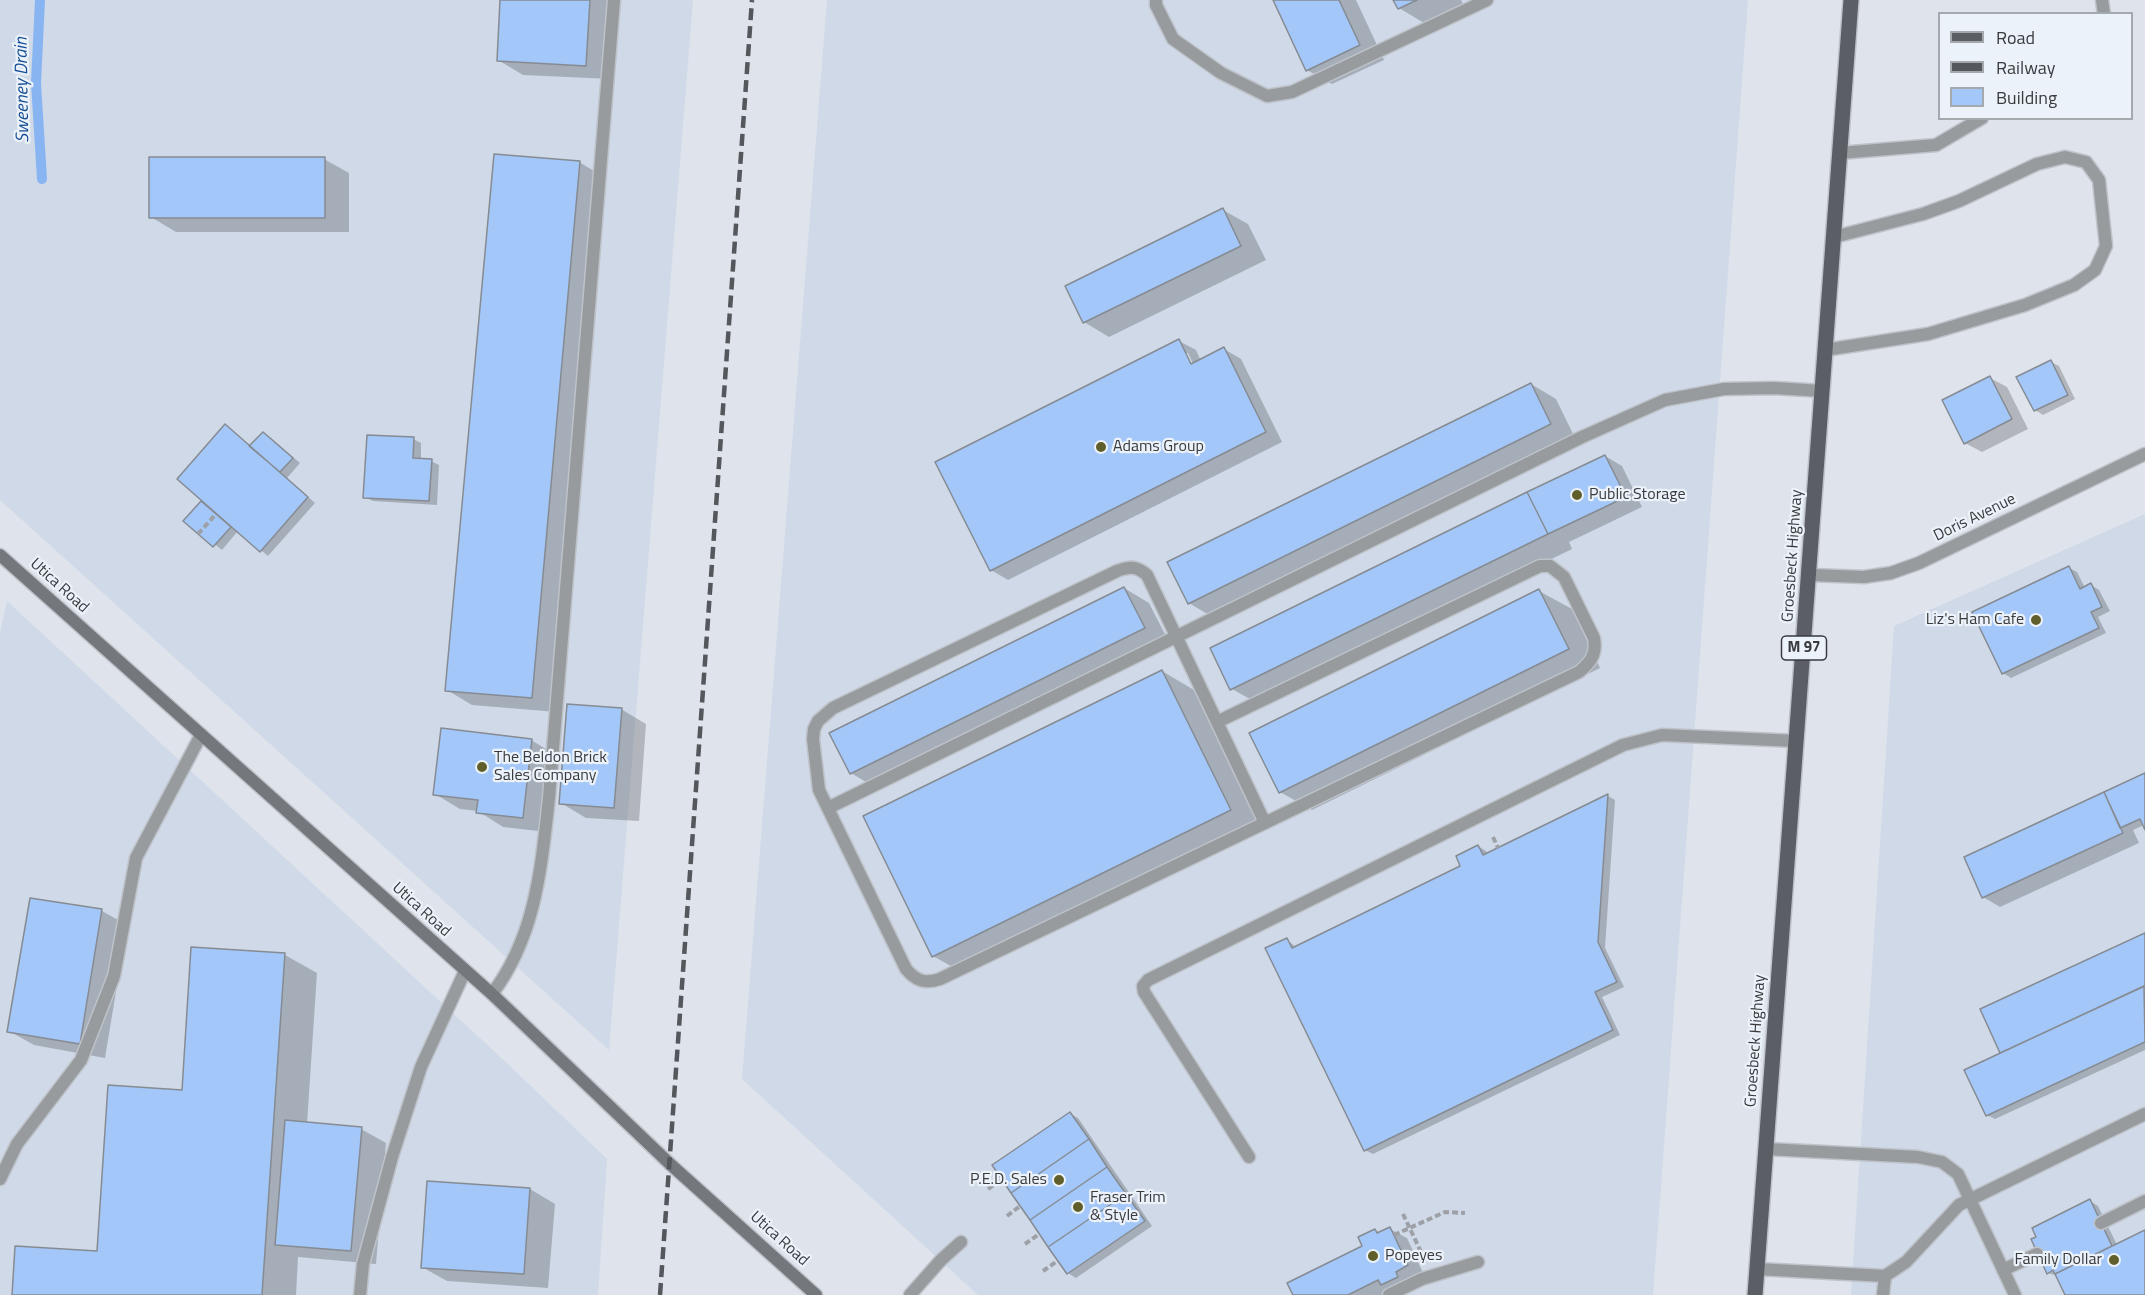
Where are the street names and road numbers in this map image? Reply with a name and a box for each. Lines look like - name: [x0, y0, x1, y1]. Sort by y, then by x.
- street label: Groesbeck Highway: [1779, 489, 1807, 623]
- street label: Doris Avenue: [1931, 490, 2019, 546]
- street label: Utica Road: [26, 555, 92, 617]
- road number: M 97: [1782, 636, 1826, 660]
- street label: Utica Road: [388, 879, 454, 941]
- street label: Groesbeck Highway: [1742, 974, 1770, 1108]
- street label: Utica Road: [746, 1208, 812, 1270]

